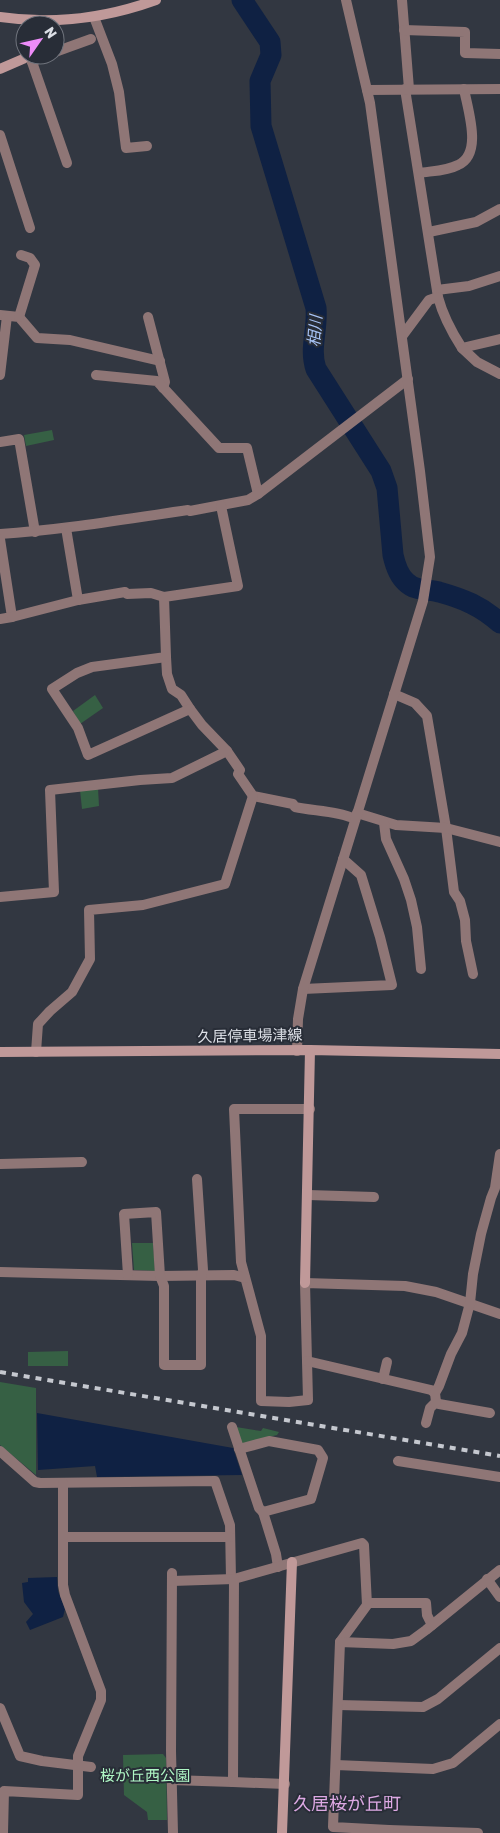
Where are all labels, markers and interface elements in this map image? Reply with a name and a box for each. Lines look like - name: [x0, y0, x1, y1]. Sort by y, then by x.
- north arrow: [15, 15, 65, 65]
- text: N: [40, 24, 60, 42]
- water label: 相川: [304, 312, 326, 348]
- street label: 久居停車場津線: [197, 1026, 303, 1046]
- park label: 桜が丘西公園: [100, 1767, 190, 1785]
- district label: 久居桜が丘町: [293, 1793, 401, 1815]

